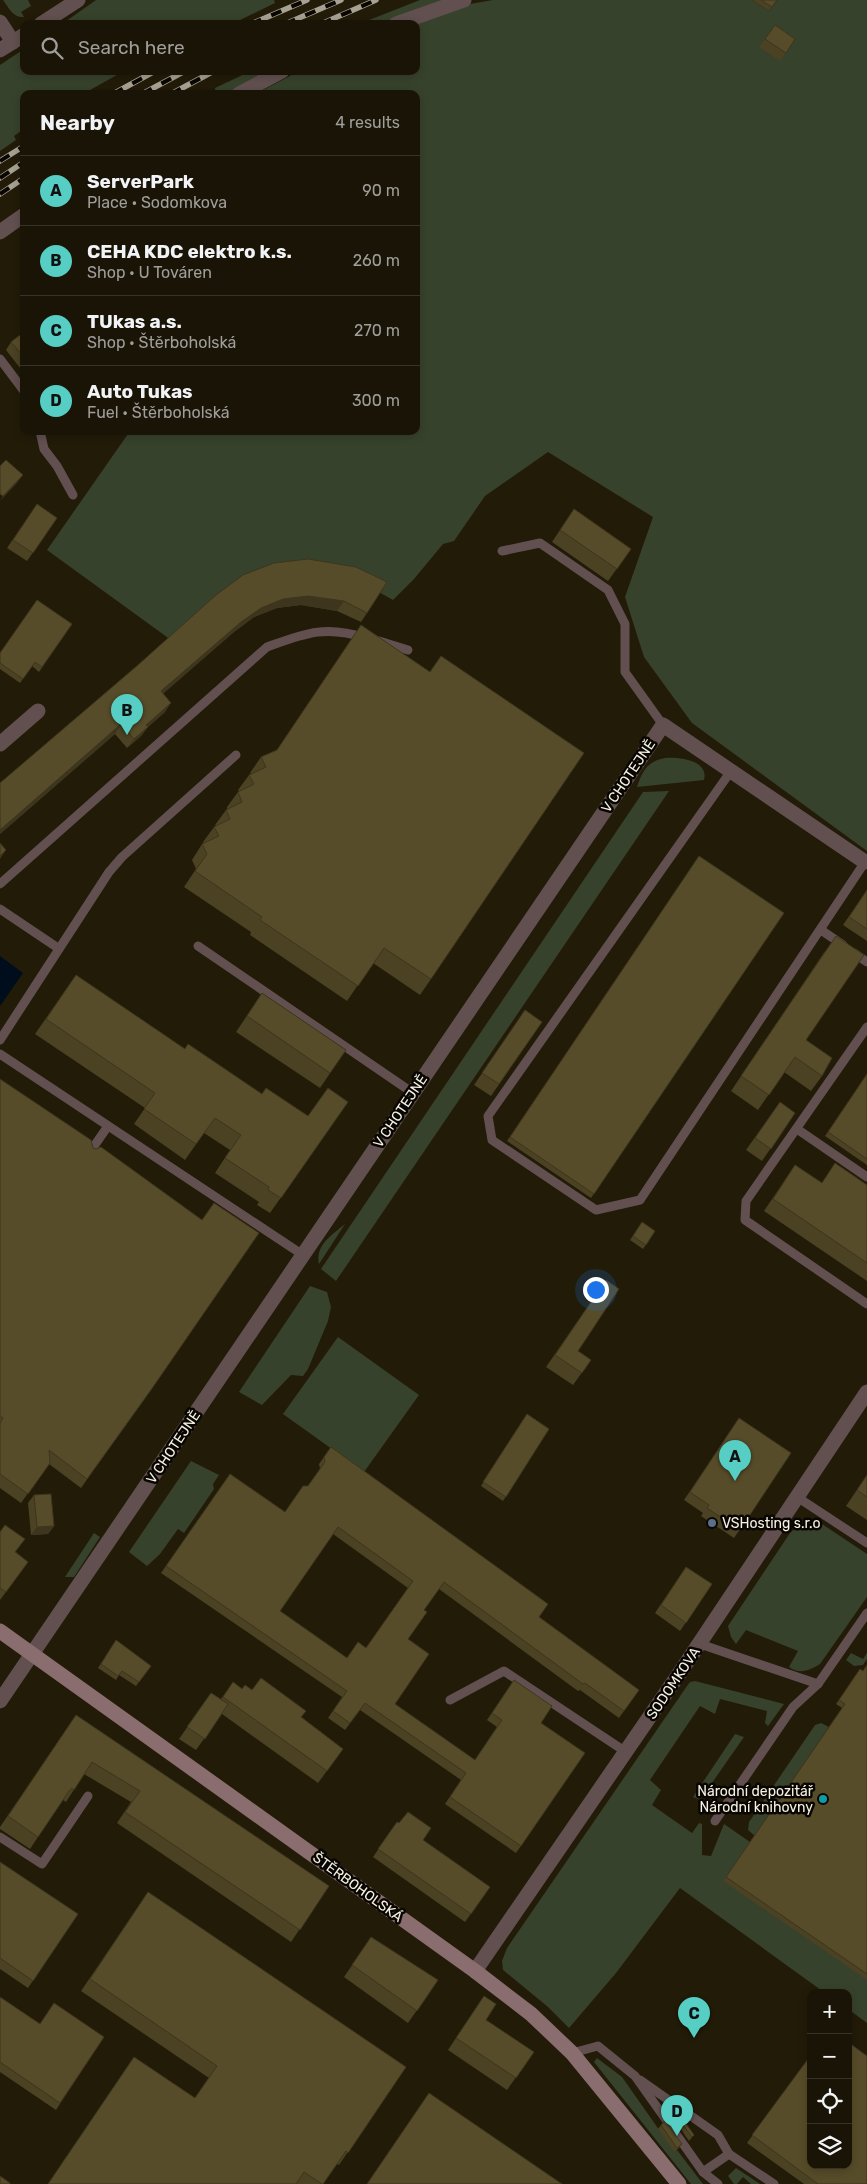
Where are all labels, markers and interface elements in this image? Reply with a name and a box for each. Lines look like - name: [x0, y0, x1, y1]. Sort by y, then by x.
- search box: [20, 20, 420, 75]
- icon: search: [38, 34, 66, 62]
- text: Search here: [78, 36, 185, 59]
- text: Nearby: [40, 110, 115, 135]
- text: 4 results: [335, 113, 400, 132]
- text: ServerPark: [87, 170, 194, 193]
- text: A: [50, 181, 62, 200]
- text: 90 m: [362, 181, 400, 200]
- text: Place · Sodomkova: [87, 193, 227, 212]
- text: CEHA KDC elektro k.s.: [87, 240, 292, 263]
- text: B: [50, 251, 62, 270]
- text: 260 m: [353, 251, 400, 270]
- text: Shop · U Továren: [87, 263, 212, 282]
- text: TUkas a.s.: [87, 310, 182, 333]
- text: C: [50, 321, 62, 340]
- text: 270 m: [354, 321, 400, 340]
- text: Shop · Štěrboholská: [87, 333, 236, 352]
- text: Auto Tukas: [87, 380, 193, 403]
- text: D: [50, 391, 62, 410]
- text: 300 m: [352, 391, 400, 410]
- text: Fuel · Štěrboholská: [87, 403, 230, 422]
- pin: B: [111, 694, 143, 735]
- street label: V CHOTEJNĚ: [597, 736, 659, 816]
- street label: V CHOTEJNĚ: [369, 1071, 431, 1151]
- your location: [583, 1277, 609, 1303]
- street label: V CHOTEJNĚ: [142, 1407, 204, 1487]
- pin: A: [719, 1440, 751, 1481]
- place label: VSHosting s.r.o: [722, 1515, 821, 1532]
- marker: VSHosting s.r.o: [706, 1517, 718, 1529]
- street label: SODOMKOVA: [643, 1643, 704, 1723]
- place label: Národní depozitář Národní knihovny: [697, 1783, 814, 1816]
- marker: Národní depozitář Národní knihovny: [817, 1793, 829, 1805]
- street label: ŠTĚRBOHOLSKÁ: [309, 1848, 407, 1926]
- map controls: [807, 1989, 852, 2169]
- button: +: [807, 1989, 852, 2034]
- pin: C: [678, 1997, 710, 2038]
- button: −: [807, 2034, 852, 2079]
- button: locate: [807, 2079, 852, 2124]
- pin: D: [661, 2095, 693, 2136]
- button: layers: [807, 2124, 852, 2169]

